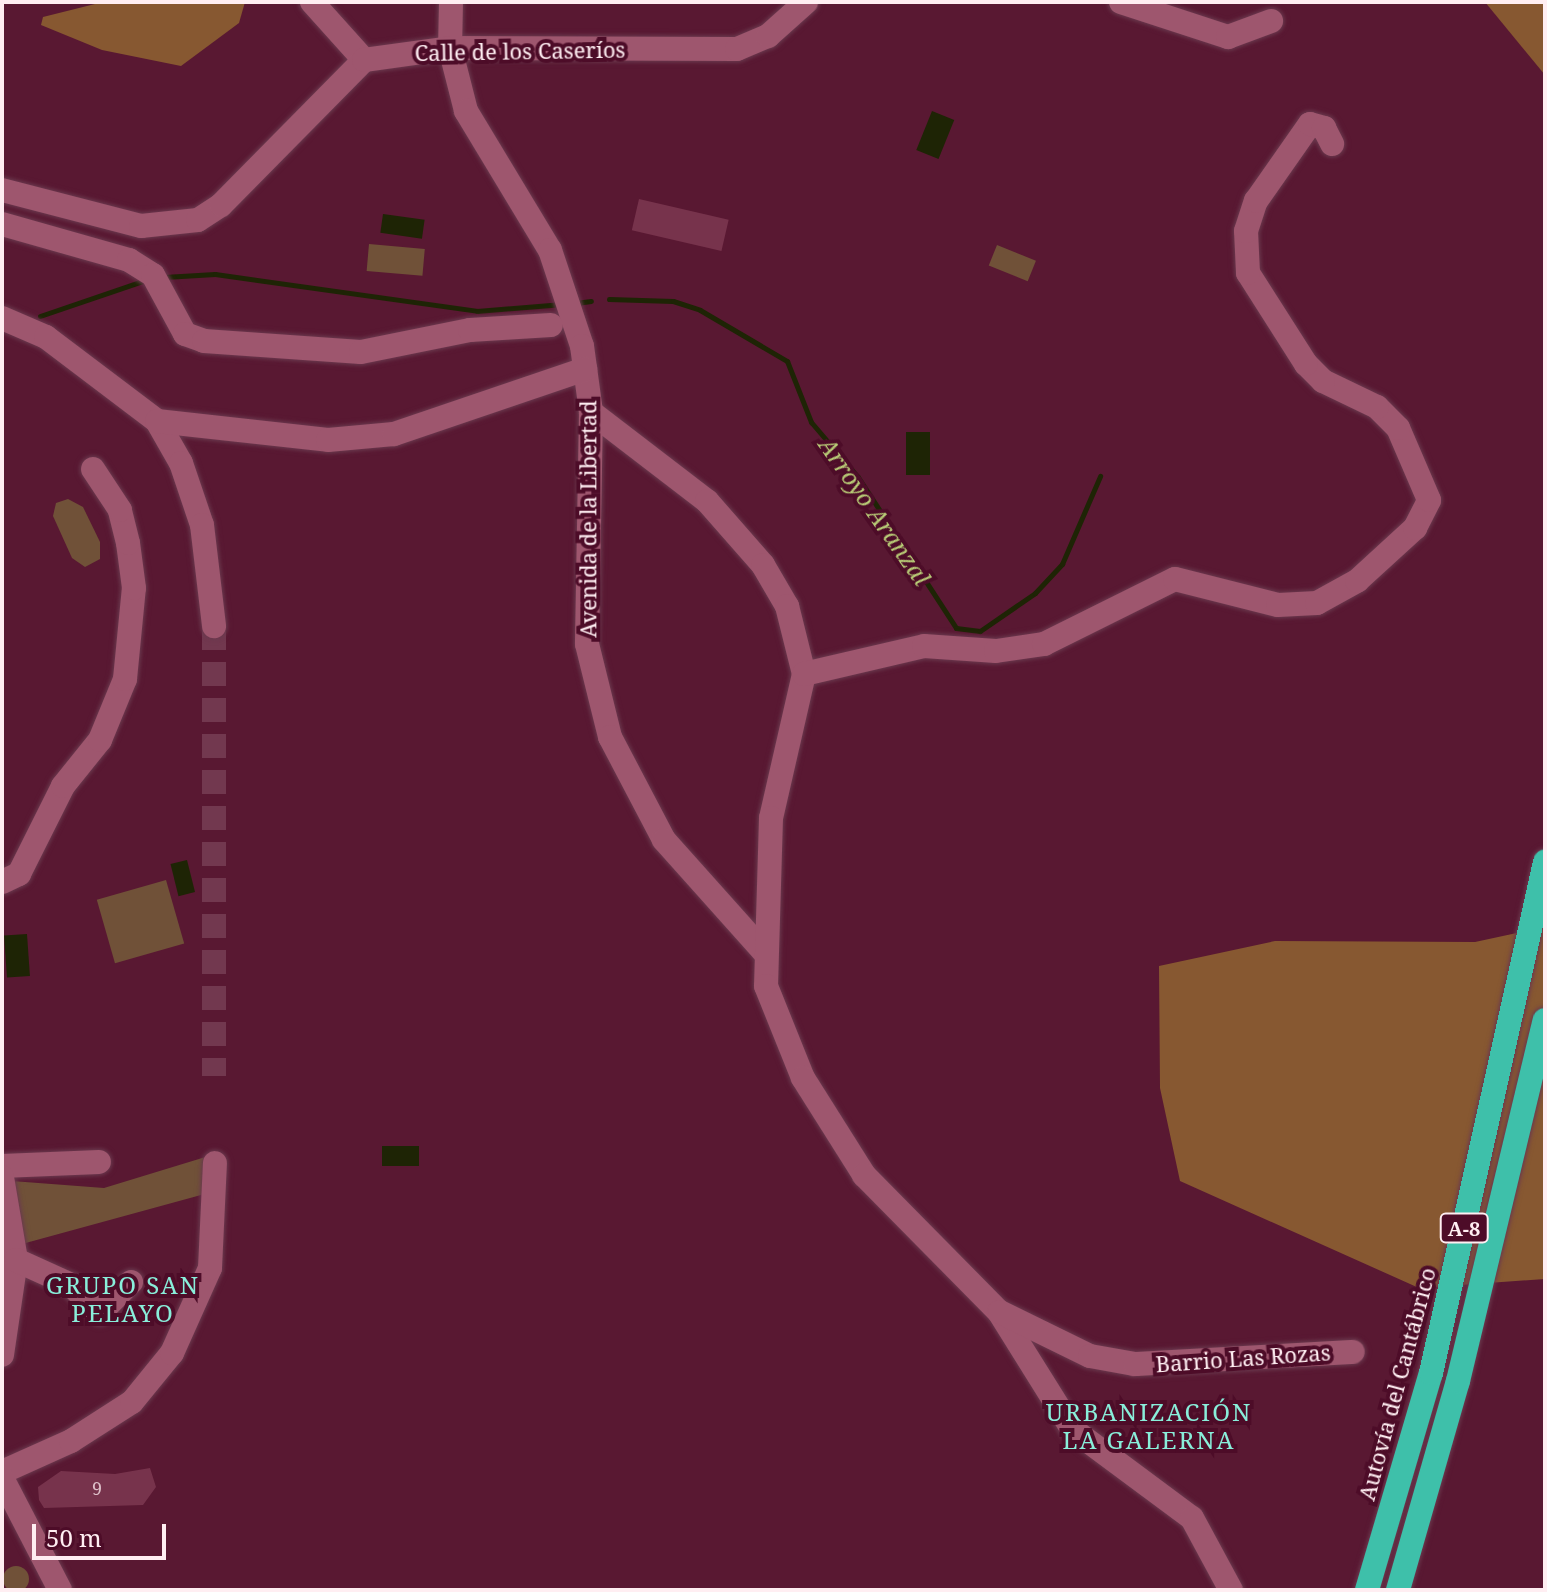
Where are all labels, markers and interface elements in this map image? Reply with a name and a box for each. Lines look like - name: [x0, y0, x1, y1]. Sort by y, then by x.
- street label: Calle de los Caseríos: [414, 36, 626, 66]
- street label: Avenida de la Libertad: [575, 400, 601, 638]
- water label: Arroyo Aranzal: [813, 431, 937, 591]
- road number: A-8: [1438, 1212, 1490, 1244]
- street label: Autovía del Cantábrico: [1353, 1265, 1441, 1503]
- district label: GRUPO SAN PELAYO: [46, 1271, 200, 1327]
- street label: Barrio Las Rozas: [1155, 1339, 1331, 1377]
- district label: URBANIZACIÓN LA GALERNA: [1046, 1398, 1252, 1454]
- house number: 9: [92, 1477, 102, 1499]
- scale bar: [36, 1508, 170, 1558]
- text: 50 m: [46, 1521, 102, 1554]

